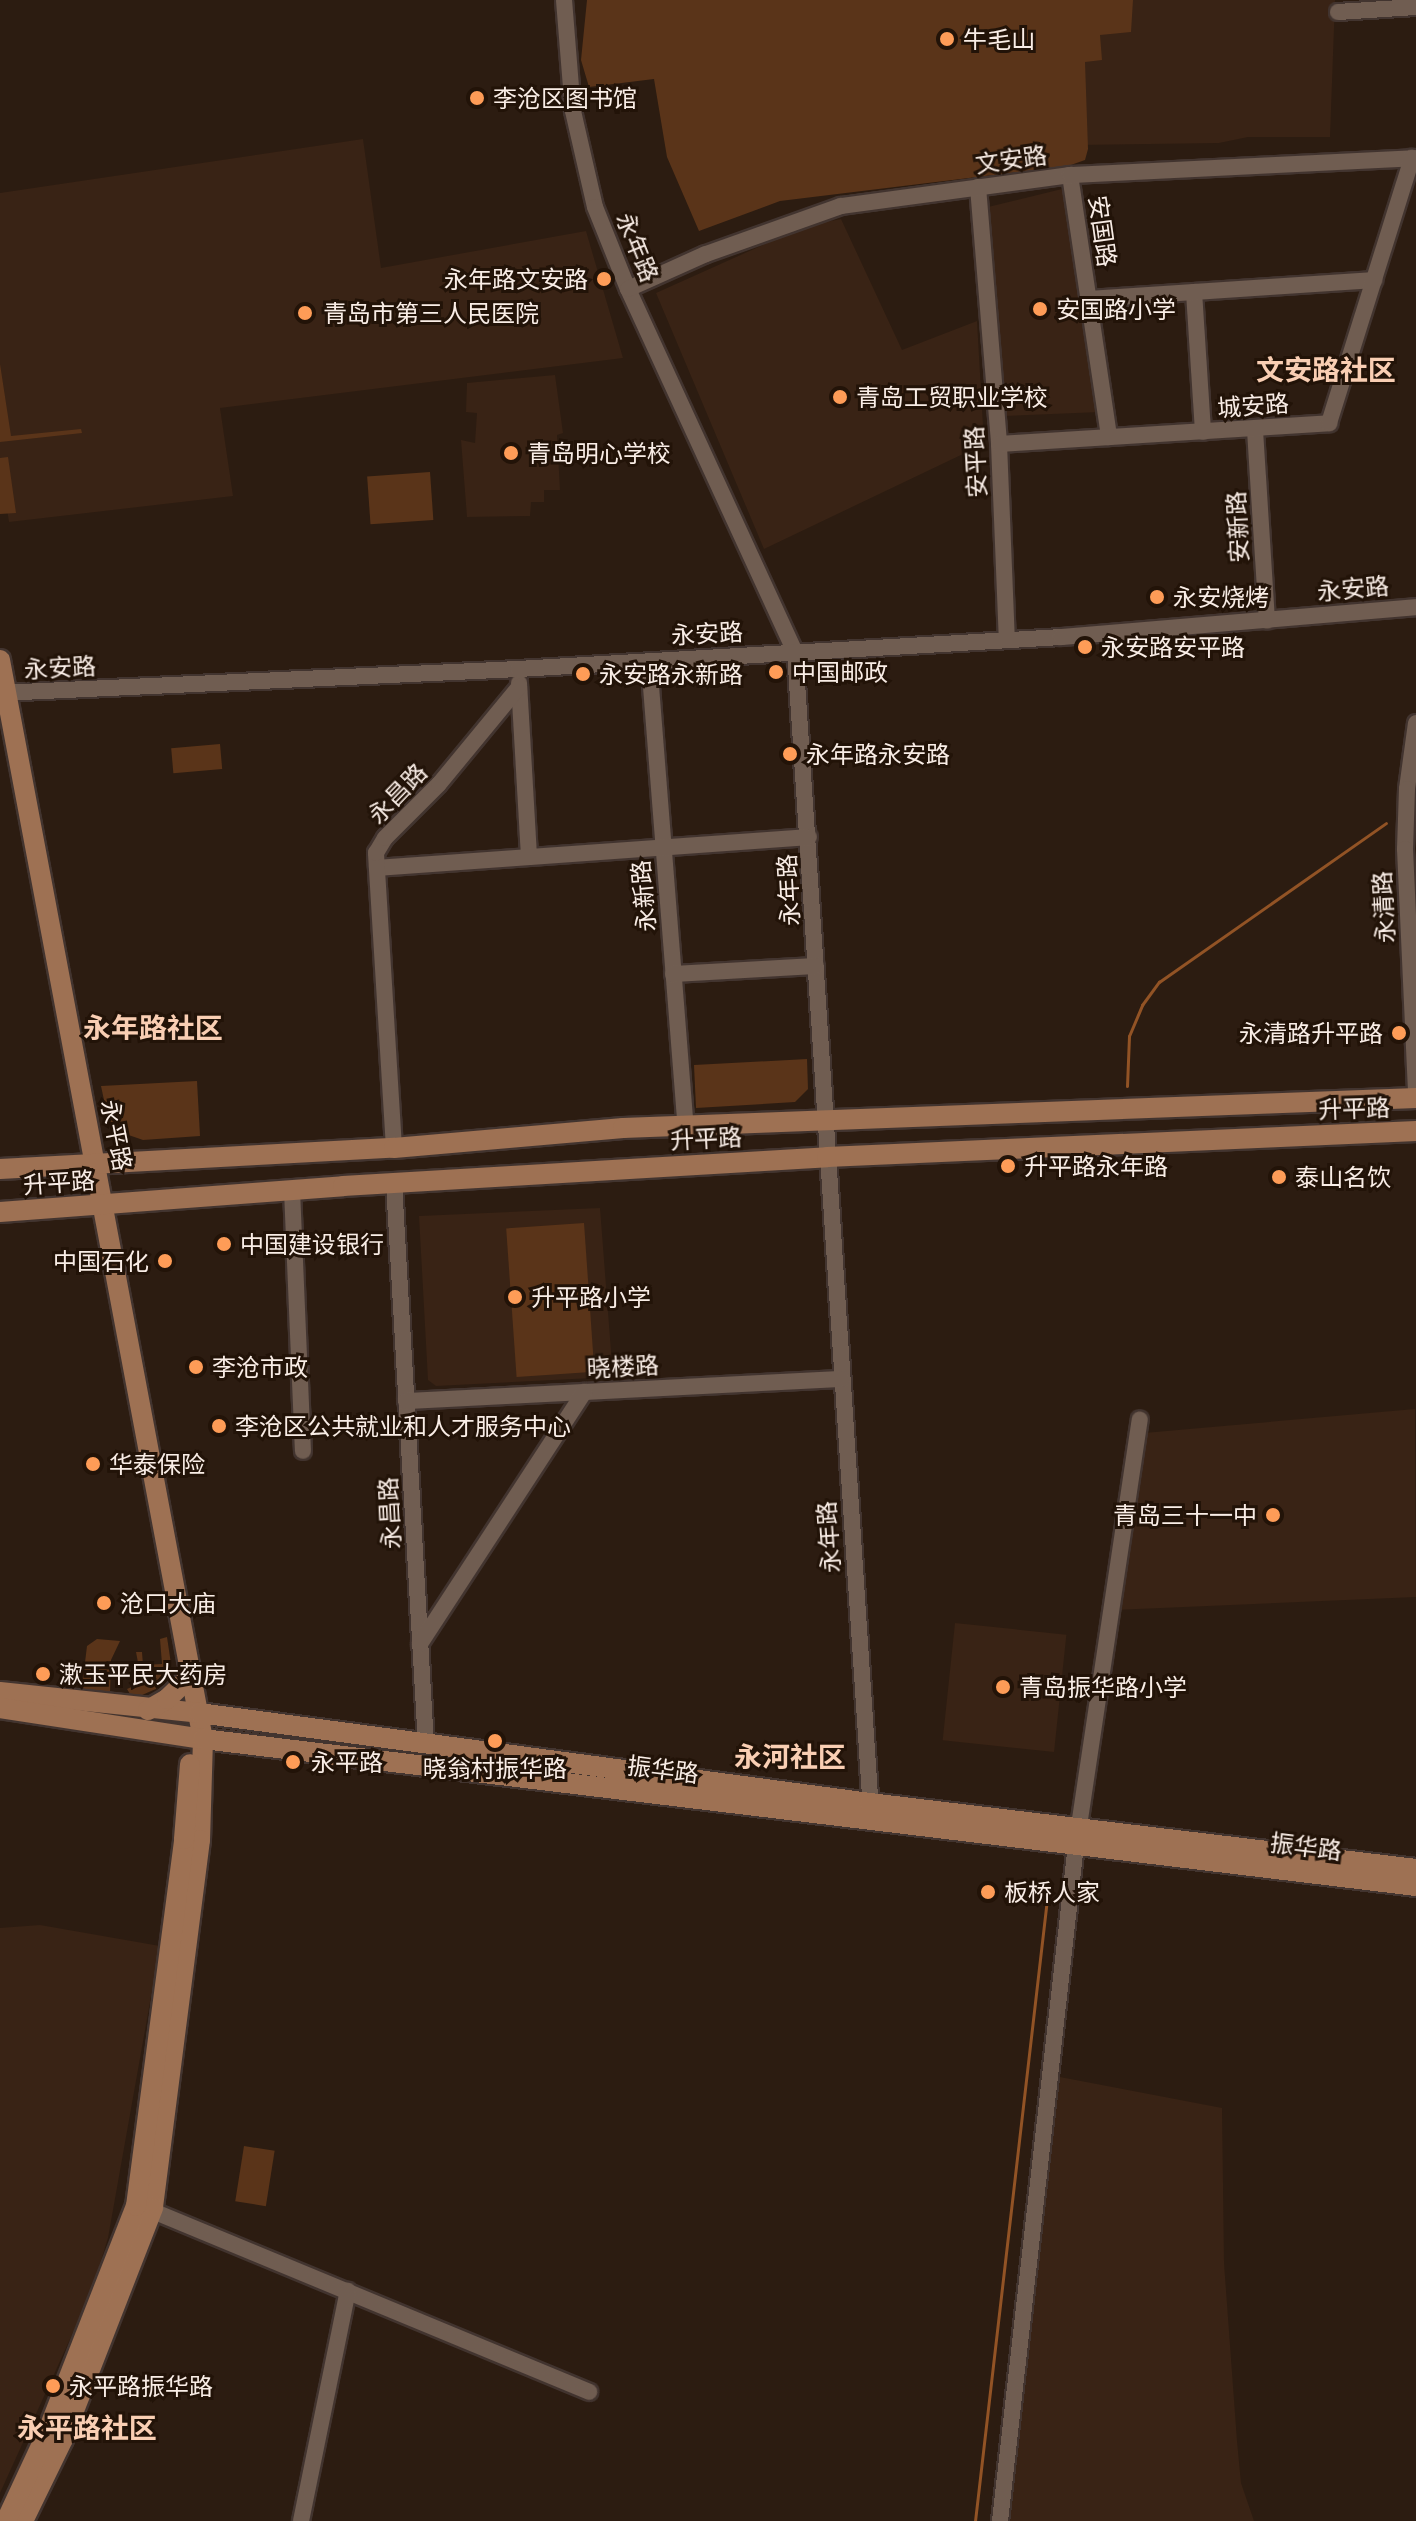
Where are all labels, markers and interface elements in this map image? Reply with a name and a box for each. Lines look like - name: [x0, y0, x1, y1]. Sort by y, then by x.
- place label: 牛毛山: [963, 25, 1035, 53]
- marker: 牛毛山: [938, 30, 956, 48]
- place label: 李沧区图书馆: [493, 84, 637, 112]
- marker: 李沧区图书馆: [468, 89, 486, 107]
- street label: 文安路: [973, 140, 1049, 178]
- street label: 安国路: [1084, 193, 1122, 269]
- street label: 永年路: [611, 208, 665, 286]
- place label: 永年路文安路: [444, 265, 588, 293]
- marker: 永年路文安路: [595, 270, 613, 288]
- place label: 安国路小学: [1056, 295, 1176, 323]
- place label: 青岛市第三人民医院: [323, 299, 539, 327]
- marker: 安国路小学: [1031, 300, 1049, 318]
- marker: 青岛市第三人民医院: [294, 302, 316, 324]
- district label: 文安路社区: [1256, 352, 1396, 386]
- place label: 青岛工贸职业学校: [856, 383, 1048, 411]
- marker: 青岛工贸职业学校: [831, 388, 849, 406]
- street label: 城安路: [1216, 388, 1290, 422]
- street label: 安平路: [959, 425, 991, 499]
- place label: 青岛明心学校: [527, 439, 671, 467]
- marker: 青岛明心学校: [502, 444, 520, 462]
- street label: 安新路: [1221, 490, 1253, 564]
- street label: 永安路: [1316, 571, 1390, 605]
- place label: 永安烧烤: [1173, 583, 1269, 611]
- marker: 永安烧烤: [1148, 588, 1166, 606]
- street label: 永安路: [670, 617, 744, 649]
- place label: 永安路安平路: [1101, 633, 1245, 661]
- marker: 永安路安平路: [1076, 638, 1094, 656]
- street label: 永安路: [23, 651, 97, 683]
- place label: 中国邮政: [792, 658, 888, 686]
- place label: 永安路永新路: [599, 660, 743, 688]
- marker: 中国邮政: [767, 663, 785, 681]
- marker: 永安路永新路: [574, 665, 592, 683]
- place label: 永年路永安路: [806, 740, 950, 768]
- marker: 永年路永安路: [781, 745, 799, 763]
- street label: 永昌路: [362, 757, 432, 829]
- street label: 永年路: [772, 853, 804, 927]
- street label: 永新路: [626, 859, 660, 933]
- street label: 永清路: [1367, 870, 1399, 944]
- district label: 永年路社区: [83, 1010, 223, 1044]
- place label: 永清路升平路: [1239, 1019, 1383, 1047]
- marker: 永清路升平路: [1390, 1024, 1408, 1042]
- street label: 升平路: [1318, 1092, 1390, 1124]
- street label: 永平路: [96, 1097, 138, 1173]
- street label: 升平路: [669, 1122, 743, 1154]
- place label: 升平路永年路: [1024, 1152, 1168, 1180]
- marker: 升平路永年路: [999, 1157, 1017, 1175]
- place label: 泰山名饮: [1295, 1163, 1391, 1191]
- street label: 升平路: [22, 1165, 96, 1199]
- marker: 泰山名饮: [1270, 1168, 1288, 1186]
- place label: 中国建设银行: [240, 1230, 384, 1258]
- marker: 中国建设银行: [215, 1235, 233, 1253]
- place label: 中国石化: [53, 1247, 149, 1275]
- marker: 中国石化: [156, 1252, 174, 1270]
- place label: 升平路小学: [531, 1283, 651, 1311]
- marker: 升平路小学: [506, 1288, 524, 1306]
- street label: 晓楼路: [586, 1350, 660, 1382]
- place label: 李沧市政: [212, 1353, 308, 1381]
- marker: 李沧市政: [187, 1358, 205, 1376]
- place label: 李沧区公共就业和人才服务中心: [235, 1412, 571, 1440]
- marker: 李沧区公共就业和人才服务中心: [210, 1417, 228, 1435]
- place label: 华泰保险: [109, 1450, 205, 1478]
- marker: 华泰保险: [84, 1455, 102, 1473]
- street label: 永昌路: [373, 1476, 405, 1550]
- street label: 永年路: [811, 1500, 845, 1574]
- place label: 青岛三十一中: [1113, 1501, 1257, 1529]
- marker: 青岛三十一中: [1264, 1506, 1282, 1524]
- place label: 沧口大庙: [120, 1589, 216, 1617]
- marker: 沧口大庙: [95, 1594, 113, 1612]
- place label: 漱玉平民大药房: [59, 1660, 227, 1688]
- marker: 漱玉平民大药房: [34, 1665, 52, 1683]
- place label: 青岛振华路小学: [1019, 1673, 1187, 1701]
- marker: 青岛振华路小学: [994, 1678, 1012, 1696]
- marker: 晓翁村振华路: [486, 1732, 504, 1750]
- district label: 永河社区: [734, 1739, 846, 1773]
- place label: 永平路: [311, 1748, 383, 1776]
- street label: 振华路: [626, 1750, 700, 1788]
- marker: 永平路: [282, 1751, 304, 1773]
- place label: 晓翁村振华路: [423, 1754, 567, 1782]
- street label: 振华路: [1269, 1827, 1343, 1865]
- place label: 板桥人家: [1004, 1878, 1100, 1906]
- marker: 板桥人家: [979, 1883, 997, 1901]
- place label: 永平路振华路: [69, 2372, 213, 2400]
- marker: 永平路振华路: [44, 2377, 62, 2395]
- district label: 永平路社区: [17, 2410, 157, 2444]

